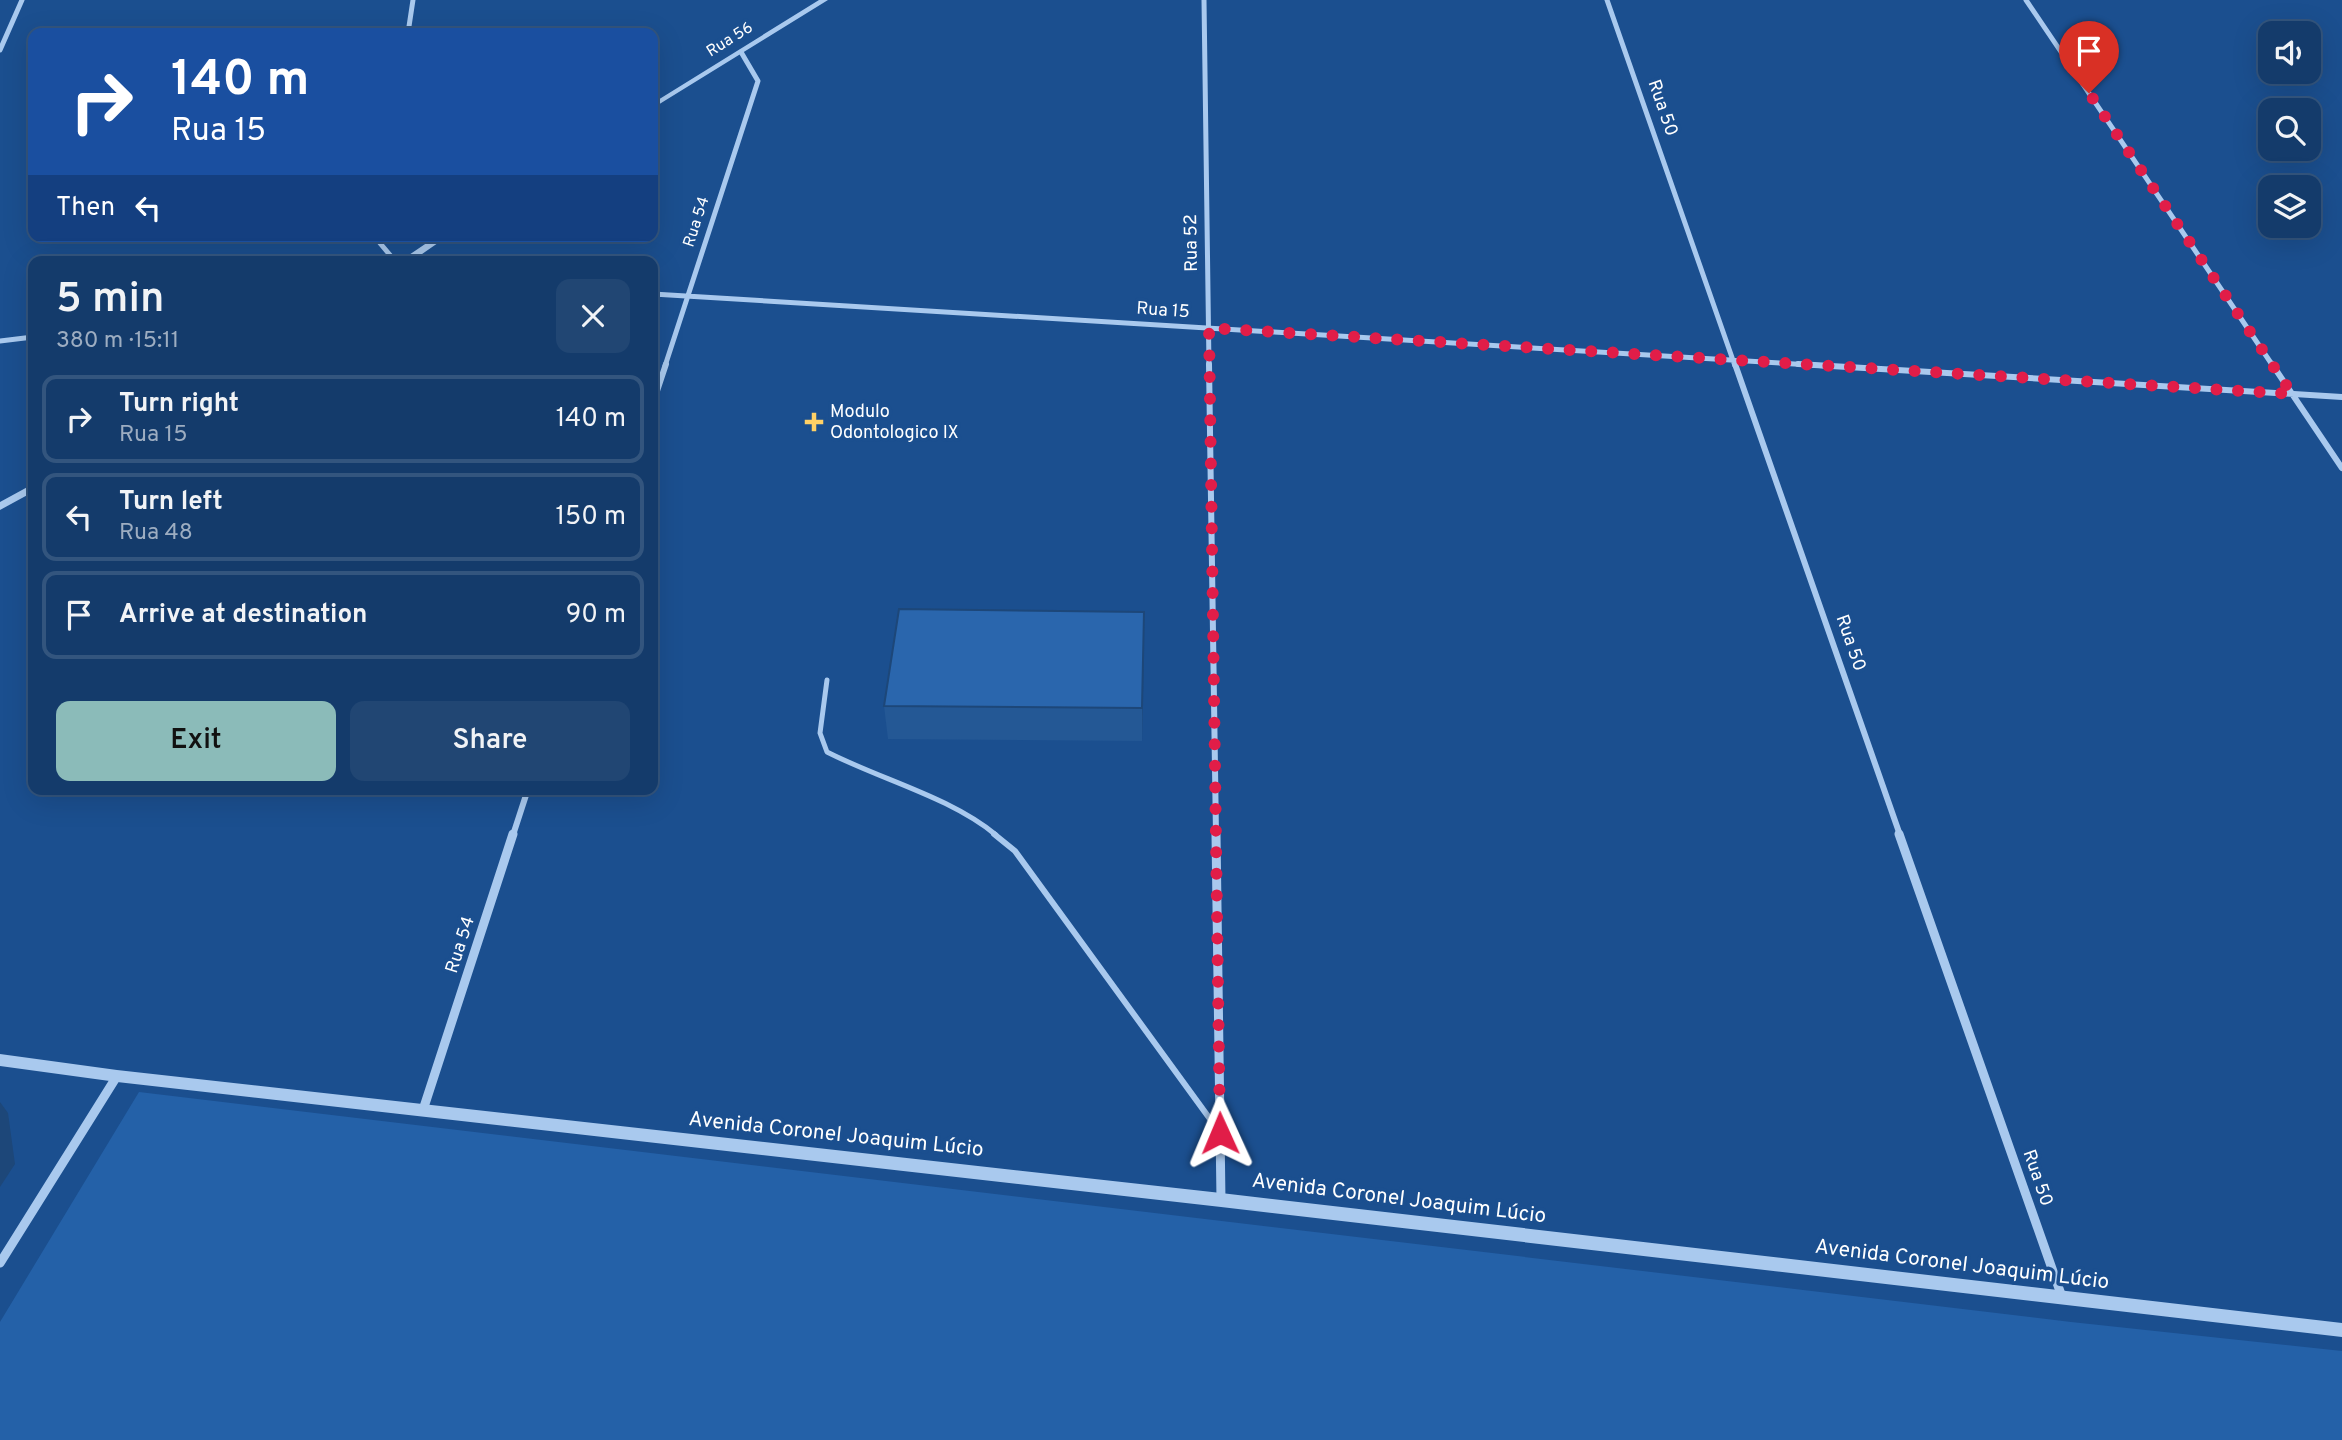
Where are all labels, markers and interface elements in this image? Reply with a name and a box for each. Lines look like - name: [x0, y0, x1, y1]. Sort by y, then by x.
- street label: Rua 56: [703, 18, 757, 62]
- pin: [2059, 21, 2119, 93]
- map controls: [2258, 21, 2321, 238]
- button: sound: [2258, 21, 2321, 84]
- icon: arrive: [2070, 32, 2108, 70]
- text: 140 m: [171, 51, 310, 113]
- icon: right: [56, 56, 147, 147]
- street label: Rua 50: [1642, 77, 1682, 139]
- button: search: [2258, 98, 2321, 161]
- text: Rua 15: [171, 112, 266, 152]
- button: layers: [2258, 175, 2321, 238]
- icon: left: [129, 189, 167, 227]
- text: Then: [56, 192, 115, 225]
- street label: Rua 54: [679, 194, 715, 250]
- street label: Rua 52: [1180, 214, 1204, 272]
- text: 5 min: [56, 274, 164, 327]
- button: close: [556, 279, 630, 353]
- street label: Rua 15: [1135, 298, 1191, 324]
- text: 380 m · 15:11: [56, 327, 179, 356]
- text: Turn right: [119, 388, 239, 421]
- icon: right: [60, 400, 98, 438]
- place label: Modulo Odontologico IX: [830, 401, 959, 445]
- text: 140 m: [556, 403, 626, 436]
- marker: Modulo Odontologico IX: [804, 412, 824, 432]
- text: Rua 15: [119, 421, 187, 450]
- text: Turn left: [119, 486, 223, 519]
- icon: left: [60, 498, 98, 536]
- text: 150 m: [555, 501, 626, 534]
- text: Rua 48: [119, 519, 193, 548]
- icon: arrive: [60, 596, 98, 634]
- text: Arrive at destination: [119, 599, 367, 632]
- text: 90 m: [566, 599, 626, 632]
- street label: Rua 50: [1830, 612, 1870, 674]
- button: Exit: [56, 701, 336, 781]
- button: Share: [350, 701, 630, 781]
- street label: Rua 54: [441, 914, 481, 976]
- position arrow: [1183, 1096, 1257, 1170]
- street label: Avenida Coronel Joaquim Lúcio: [687, 1106, 985, 1164]
- street label: Rua 50: [2017, 1147, 2057, 1209]
- street label: Avenida Coronel Joaquim Lúcio: [1250, 1168, 1548, 1230]
- street label: Avenida Coronel Joaquim Lúcio: [1813, 1234, 2111, 1296]

